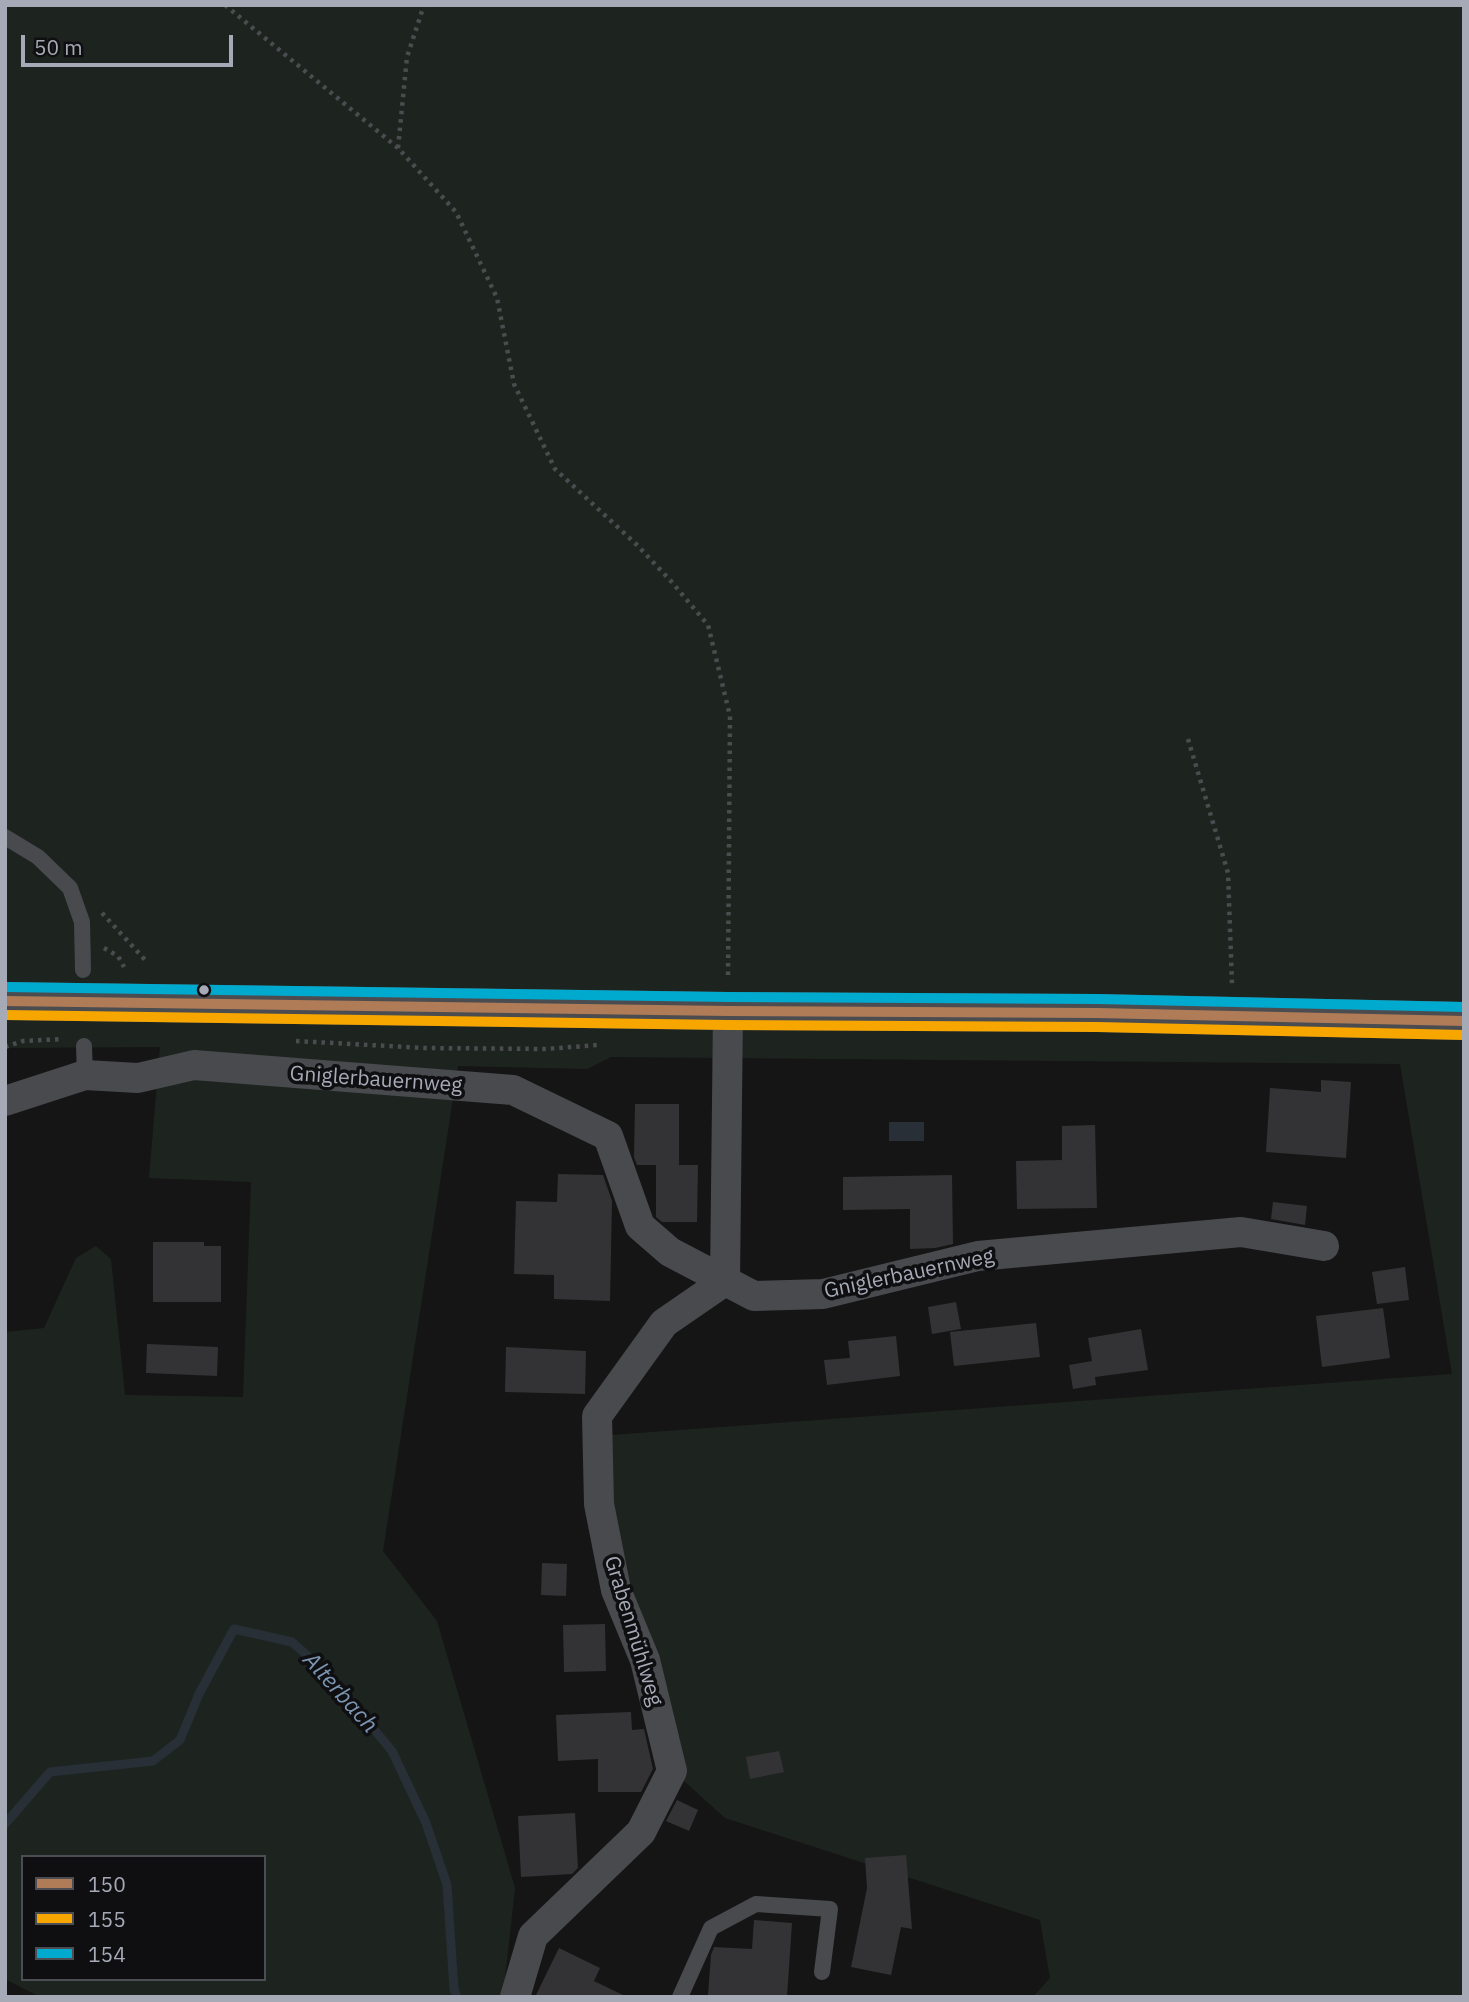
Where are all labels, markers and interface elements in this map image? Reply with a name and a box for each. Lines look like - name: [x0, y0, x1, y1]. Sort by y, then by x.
- scale bar: [24, 21, 236, 65]
- text: 50 m: [34, 33, 83, 61]
- unlabelled marker: [197, 983, 211, 997]
- street label: Gniglerbauernweg: [289, 1061, 463, 1099]
- street label: Gniglerbauernweg: [822, 1244, 996, 1304]
- street label: Grabenmühlweg: [598, 1553, 668, 1709]
- water label: Alterbach: [297, 1647, 383, 1739]
- legend: [21, 1855, 266, 1981]
- text: 150: [88, 1870, 126, 1898]
- text: 155: [88, 1905, 126, 1933]
- text: 154: [88, 1940, 126, 1968]

